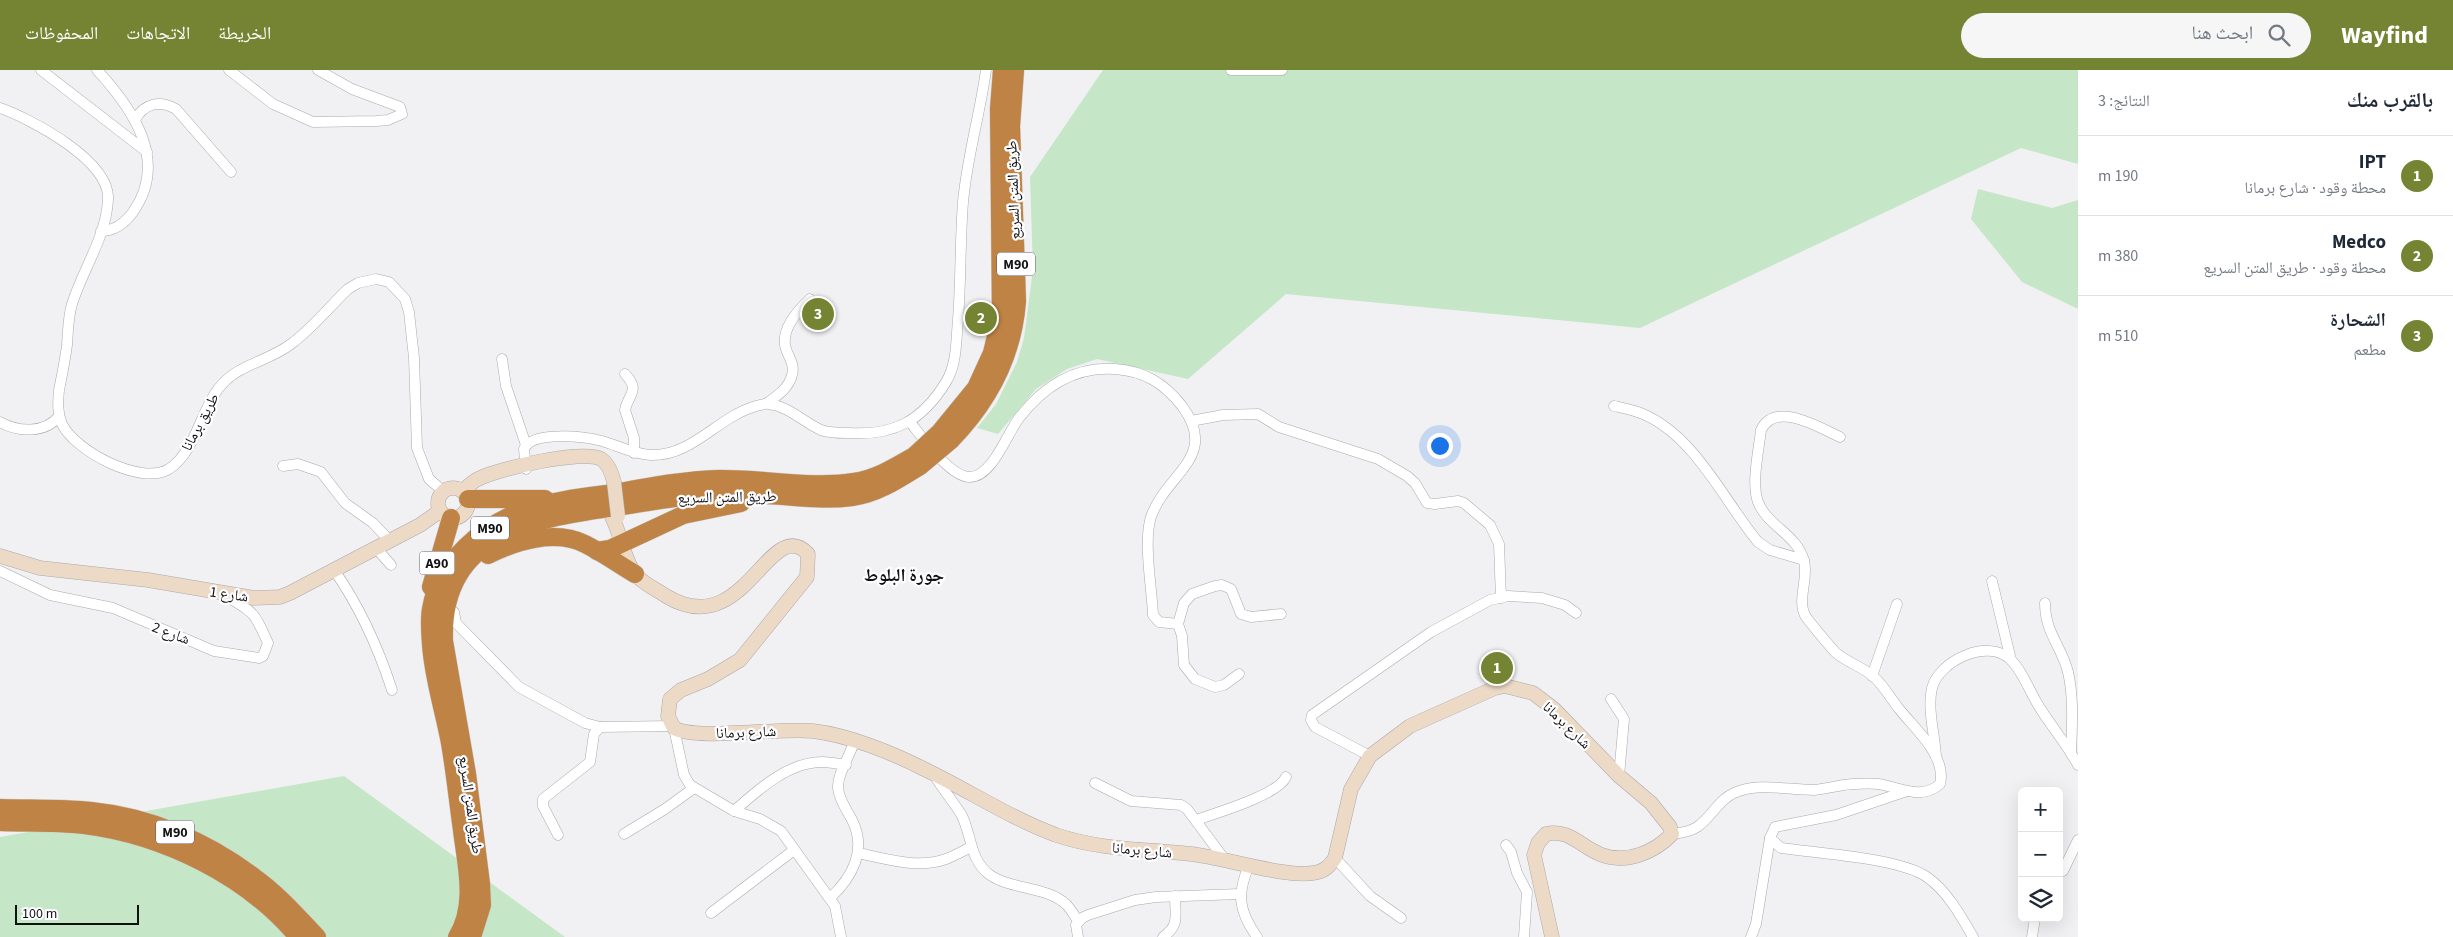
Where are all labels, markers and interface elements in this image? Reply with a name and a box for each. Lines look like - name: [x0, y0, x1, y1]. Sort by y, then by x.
- search box: [1961, 13, 2311, 58]
- text: Wayfind: [2341, 18, 2428, 53]
- text: ابحث هنا: [2192, 20, 2253, 47]
- text: المحفوظات: [25, 21, 98, 46]
- text: الاتجاهات: [126, 21, 190, 46]
- text: الخريطة: [218, 21, 271, 46]
- icon: search: [2265, 21, 2293, 49]
- text: بالقرب منك: [2347, 85, 2433, 115]
- text: النتائج: 3: [2098, 90, 2150, 112]
- street label: طريق المتن السريع: [1001, 140, 1026, 240]
- text: IPT: [2359, 149, 2386, 176]
- text: 190 m: [2098, 165, 2138, 187]
- text: 1: [2413, 165, 2421, 187]
- text: محطة وقود · شارع برمانا: [2245, 177, 2386, 199]
- text: Medco: [2332, 229, 2386, 256]
- text: 380 m: [2098, 245, 2138, 267]
- text: 2: [2413, 245, 2421, 267]
- road number: M90: [997, 252, 1035, 275]
- text: محطة وقود · طريق المتن السريع: [2203, 257, 2386, 279]
- pin: 3: [802, 295, 834, 333]
- pin: 2: [965, 299, 997, 337]
- text: الشحارة: [2330, 307, 2386, 334]
- text: 510 m: [2098, 325, 2138, 347]
- text: 3: [2413, 325, 2421, 347]
- text: مطعم: [2354, 339, 2386, 361]
- street label: طريق برمانا: [177, 390, 224, 455]
- your location: [1427, 433, 1453, 459]
- street label: طريق المتن السريع: [677, 486, 777, 509]
- road number: M90: [471, 516, 509, 539]
- road number: A90: [420, 552, 454, 574]
- district label: جورة البلوط: [864, 563, 944, 588]
- street label: شارع 1: [208, 581, 250, 608]
- street label: شارع 2: [149, 617, 193, 650]
- pin: 1: [1481, 649, 1513, 687]
- street label: شارع برمانا: [1538, 697, 1596, 754]
- street label: شارع برمانا: [716, 721, 777, 744]
- street label: طريق المتن السريع: [453, 755, 488, 856]
- map controls: [2018, 787, 2063, 922]
- button: +: [2018, 787, 2063, 832]
- road number: M90: [156, 820, 194, 844]
- button: −: [2018, 832, 2063, 877]
- street label: شارع برمانا: [1111, 837, 1173, 864]
- button: layers: [2018, 877, 2063, 922]
- scale bar: [15, 902, 139, 925]
- text: 100 m: [22, 904, 57, 924]

